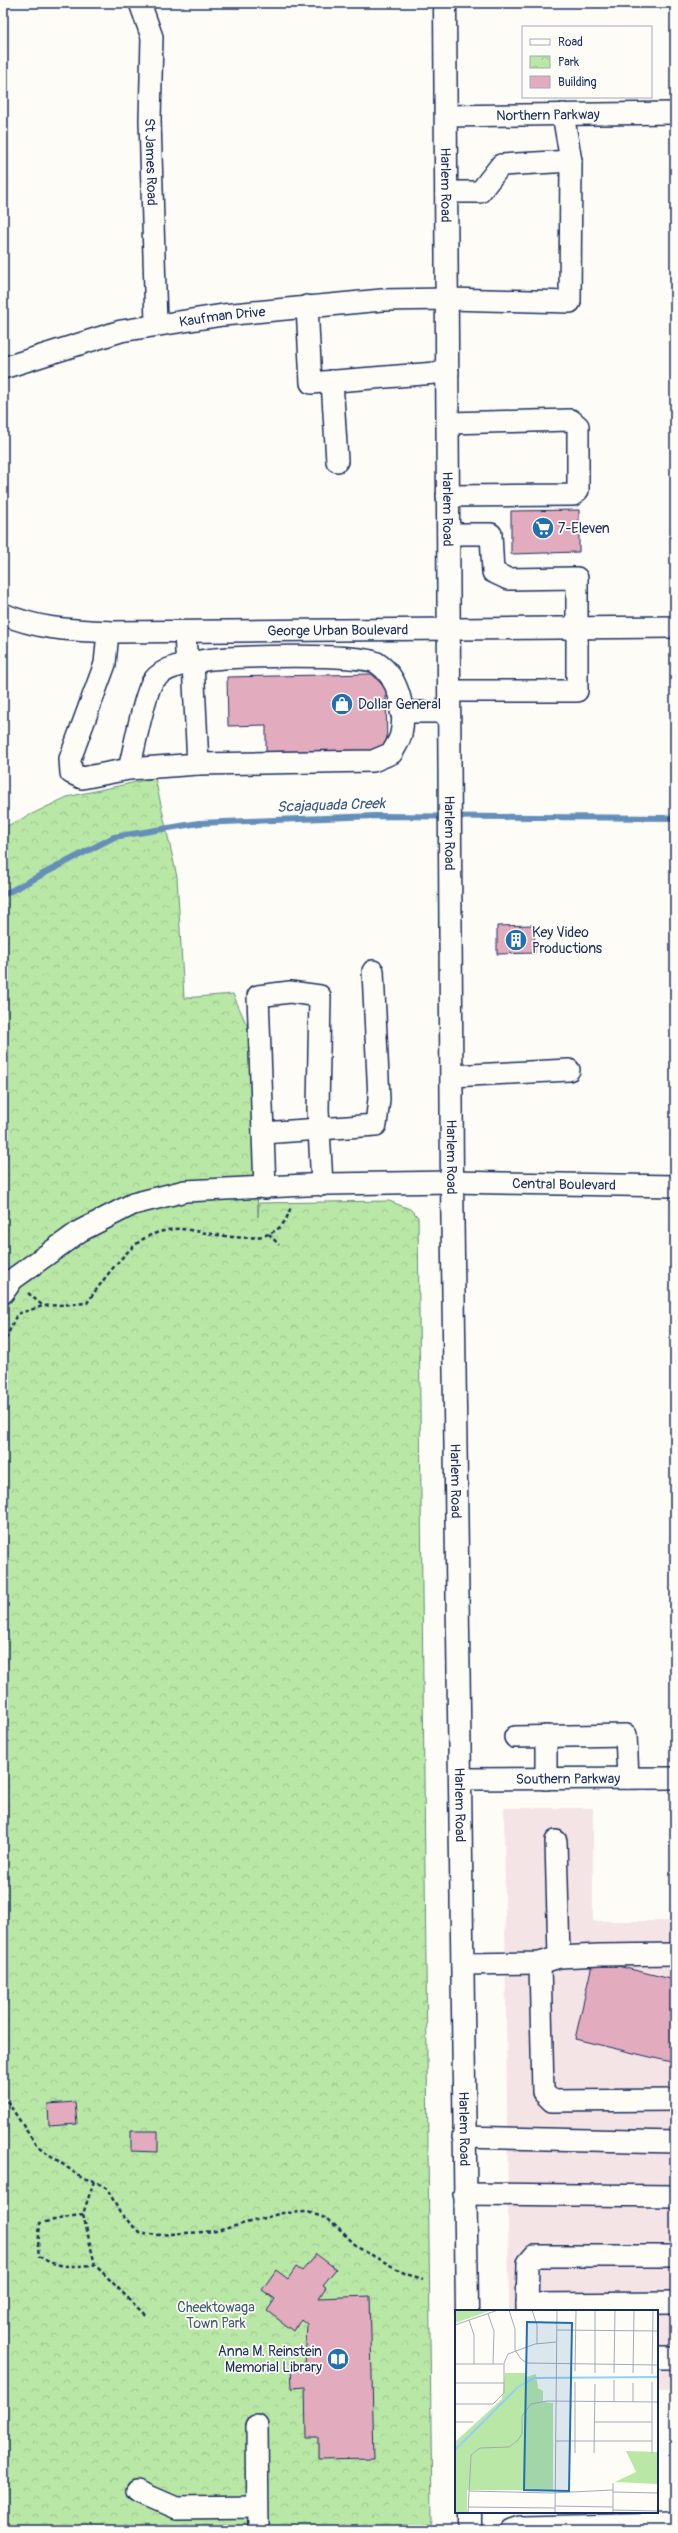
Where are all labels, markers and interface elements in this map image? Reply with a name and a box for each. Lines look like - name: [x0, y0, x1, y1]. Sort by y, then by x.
- legend: [522, 26, 652, 98]
- text: Road: [558, 35, 583, 50]
- text: Park: [558, 55, 579, 70]
- text: Building: [558, 75, 597, 90]
- street label: Northern Parkway: [496, 106, 600, 124]
- street label: St James Road: [141, 118, 161, 206]
- street label: Harlem Road: [437, 147, 454, 223]
- street label: Kaufman Drive: [178, 303, 266, 331]
- street label: Harlem Road: [439, 471, 456, 547]
- supermarket icon: 7-Eleven: [530, 515, 556, 541]
- place label: 7-Eleven: [558, 520, 610, 537]
- street label: George Urban Boulevard: [267, 621, 409, 640]
- shop icon: Dollar General: [329, 691, 355, 717]
- place label: Dollar General: [358, 696, 441, 713]
- water label: Scajaquada Creek: [277, 794, 387, 817]
- street label: Harlem Road: [441, 795, 458, 871]
- place label: Key Video Productions: [532, 924, 603, 957]
- building icon: Key Video Productions: [503, 927, 529, 953]
- street label: Harlem Road: [443, 1119, 460, 1195]
- street label: Central Boulevard: [512, 1175, 616, 1194]
- street label: Harlem Road: [446, 1443, 464, 1519]
- street label: Harlem Road: [451, 1767, 469, 1843]
- street label: Southern Parkway: [516, 1770, 620, 1788]
- street label: Harlem Road: [455, 2091, 473, 2167]
- park label: Cheektowaga Town Park: [177, 2299, 255, 2332]
- inset map: [455, 2310, 658, 2513]
- place label: Anna M. Reinstein Memorial Library: [218, 2343, 322, 2376]
- library icon: Anna M. Reinstein Memorial Library: [325, 2346, 351, 2372]

